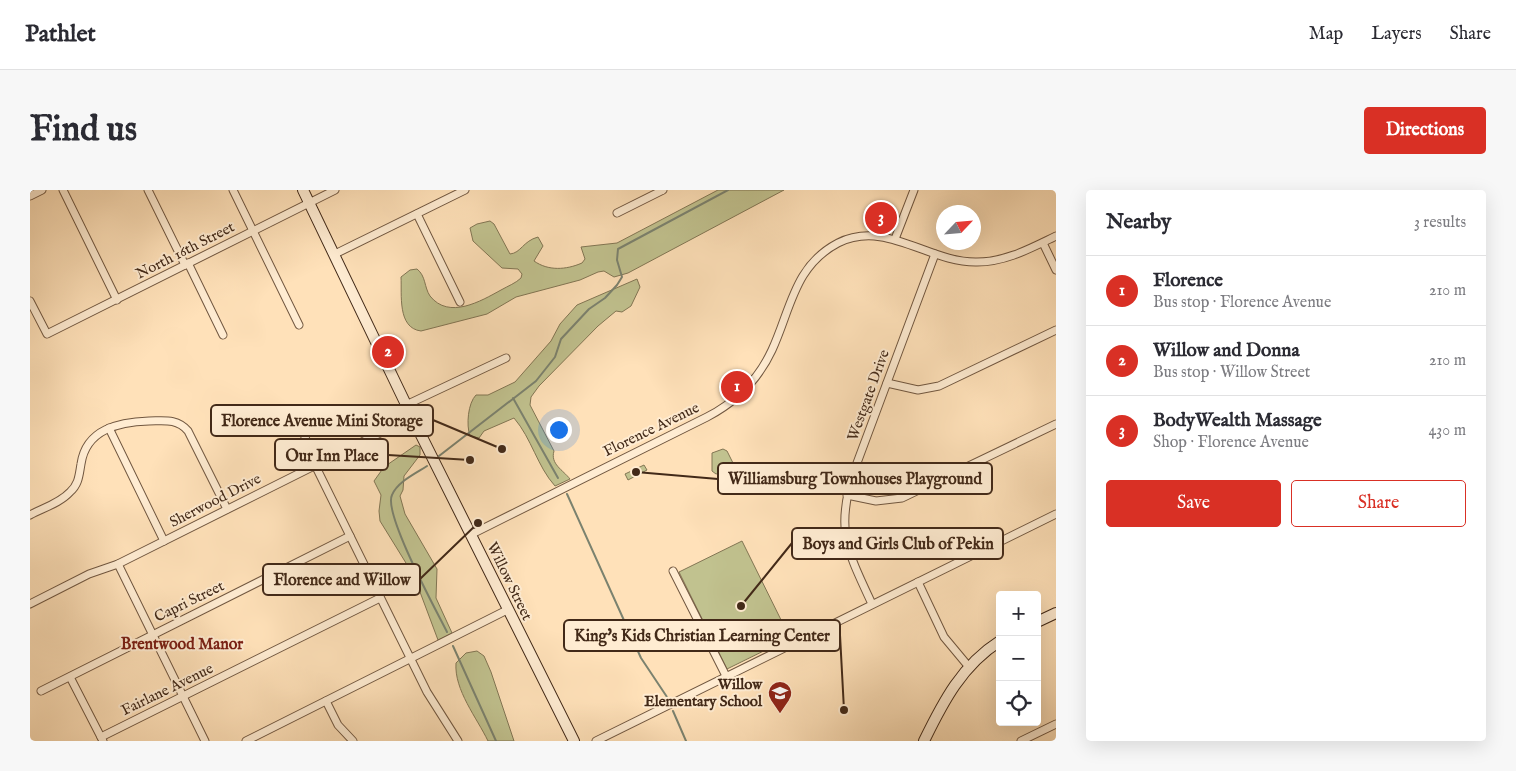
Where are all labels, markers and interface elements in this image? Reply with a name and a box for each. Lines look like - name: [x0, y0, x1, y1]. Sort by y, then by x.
- text: Pathlet: [25, 19, 96, 50]
- text: Map: [1309, 23, 1343, 46]
- text: Layers: [1371, 23, 1422, 46]
- text: Share: [1450, 23, 1491, 46]
- button: Directions: [1364, 107, 1486, 154]
- text: Find us: [30, 108, 137, 153]
- pin: 3: [865, 199, 897, 237]
- north arrow: [936, 205, 981, 250]
- text: Nearby: [1106, 209, 1171, 236]
- text: 3 results: [1414, 213, 1466, 233]
- street label: North 16th Street: [133, 217, 238, 283]
- text: Florence: [1153, 269, 1223, 293]
- text: 1: [1119, 281, 1125, 301]
- text: 210 m: [1429, 281, 1466, 301]
- text: Bus stop · Florence Avenue: [1153, 293, 1331, 313]
- pin: 2: [372, 333, 404, 371]
- text: Willow and Donna: [1153, 339, 1300, 363]
- street label: Westgate Drive: [843, 347, 894, 443]
- text: 2: [1118, 351, 1126, 371]
- text: 210 m: [1429, 351, 1466, 371]
- text: Bus stop · Willow Street: [1153, 363, 1310, 383]
- pin: 1: [721, 368, 753, 406]
- street label: Florence Avenue: [600, 398, 702, 461]
- callout: Florence Avenue Mini Storage: [211, 405, 433, 436]
- text: BodyWealth Massage: [1153, 409, 1322, 433]
- text: Florence Avenue Mini Storage: [221, 412, 423, 432]
- your location: [546, 417, 572, 443]
- text: 3: [1119, 421, 1125, 441]
- text: 430 m: [1428, 421, 1466, 441]
- text: Shop · Florence Avenue: [1153, 433, 1309, 453]
- callout: Our Inn Place: [275, 439, 388, 470]
- text: Our Inn Place: [285, 447, 379, 467]
- callout: Williamsburg Townhouses Playground: [718, 463, 992, 494]
- street label: Sherwood Drive: [166, 469, 264, 532]
- text: Williamsburg Townhouses Playground: [727, 470, 982, 490]
- button: Save: [1106, 480, 1281, 527]
- button: Share: [1291, 480, 1466, 527]
- callout: Boys and Girls Club of Pekin: [792, 528, 1003, 559]
- text: Boys and Girls Club of Pekin: [802, 535, 994, 555]
- street label: Willow Street: [482, 539, 537, 623]
- callout: Florence and Willow: [263, 564, 420, 595]
- text: Florence and Willow: [273, 571, 412, 591]
- street label: Capri Street: [151, 576, 227, 627]
- map controls: [996, 591, 1041, 726]
- button: +: [996, 591, 1041, 636]
- callout: King's Kids Christian Learning Center: [564, 620, 840, 651]
- text: King's Kids Christian Learning Center: [574, 627, 830, 647]
- district label: Brentwood Manor: [121, 635, 243, 655]
- button: −: [996, 636, 1041, 681]
- street label: Fairlane Avenue: [118, 659, 216, 720]
- place label: Willow Elementary School: [644, 675, 763, 711]
- school or university icon: Willow Elementary School: [767, 680, 793, 714]
- button: locate: [996, 681, 1041, 726]

